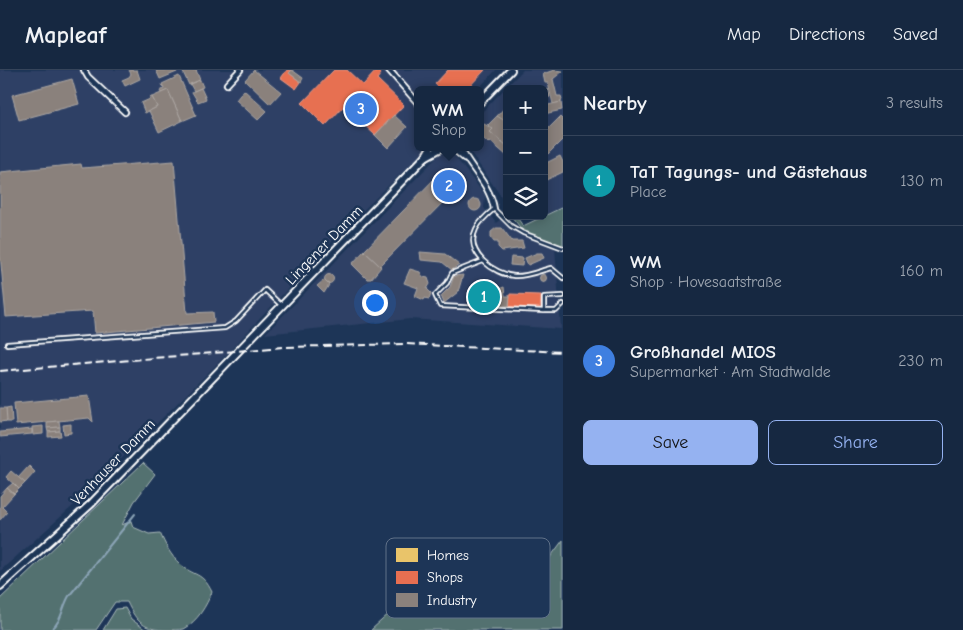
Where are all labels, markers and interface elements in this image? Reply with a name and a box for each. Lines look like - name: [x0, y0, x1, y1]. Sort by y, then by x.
- text: Mapleaf: [25, 21, 106, 49]
- text: Map: [727, 24, 761, 45]
- text: Directions: [789, 24, 865, 45]
- text: Saved: [893, 24, 938, 45]
- map controls: [503, 85, 548, 220]
- button: +: [503, 85, 548, 130]
- popup: [414, 86, 484, 151]
- pin: 3: [345, 90, 377, 128]
- text: Nearby: [583, 91, 647, 115]
- text: 3 results: [886, 94, 943, 112]
- text: WM: [432, 99, 463, 121]
- text: Shop: [432, 121, 466, 139]
- button: −: [503, 130, 548, 175]
- text: TaT Tagungs- und Gästehaus: [630, 161, 867, 183]
- pin: 2: [433, 167, 465, 205]
- text: 1: [596, 172, 602, 190]
- text: 130 m: [900, 172, 943, 190]
- button: layers: [503, 175, 548, 220]
- text: Place: [630, 183, 666, 201]
- street label: Lingener Damm: [282, 202, 366, 288]
- text: WM: [630, 251, 661, 273]
- text: 2: [595, 262, 603, 280]
- text: 160 m: [900, 262, 943, 280]
- text: Shop · Hovesaatstraße: [630, 273, 782, 291]
- pin: 1: [468, 278, 500, 316]
- your location: [362, 290, 388, 316]
- text: Großhandel MIOS: [630, 341, 776, 363]
- text: 3: [595, 352, 603, 370]
- text: 230 m: [898, 352, 943, 370]
- text: Supermarket · Am Stadtwalde: [630, 363, 831, 381]
- street label: Venhauser Damm: [67, 415, 159, 509]
- button: Save: [583, 420, 758, 465]
- button: Share: [768, 420, 943, 465]
- legend: [386, 538, 550, 618]
- text: Homes: [427, 547, 469, 564]
- text: Shops: [427, 569, 463, 586]
- text: Industry: [427, 592, 477, 609]

